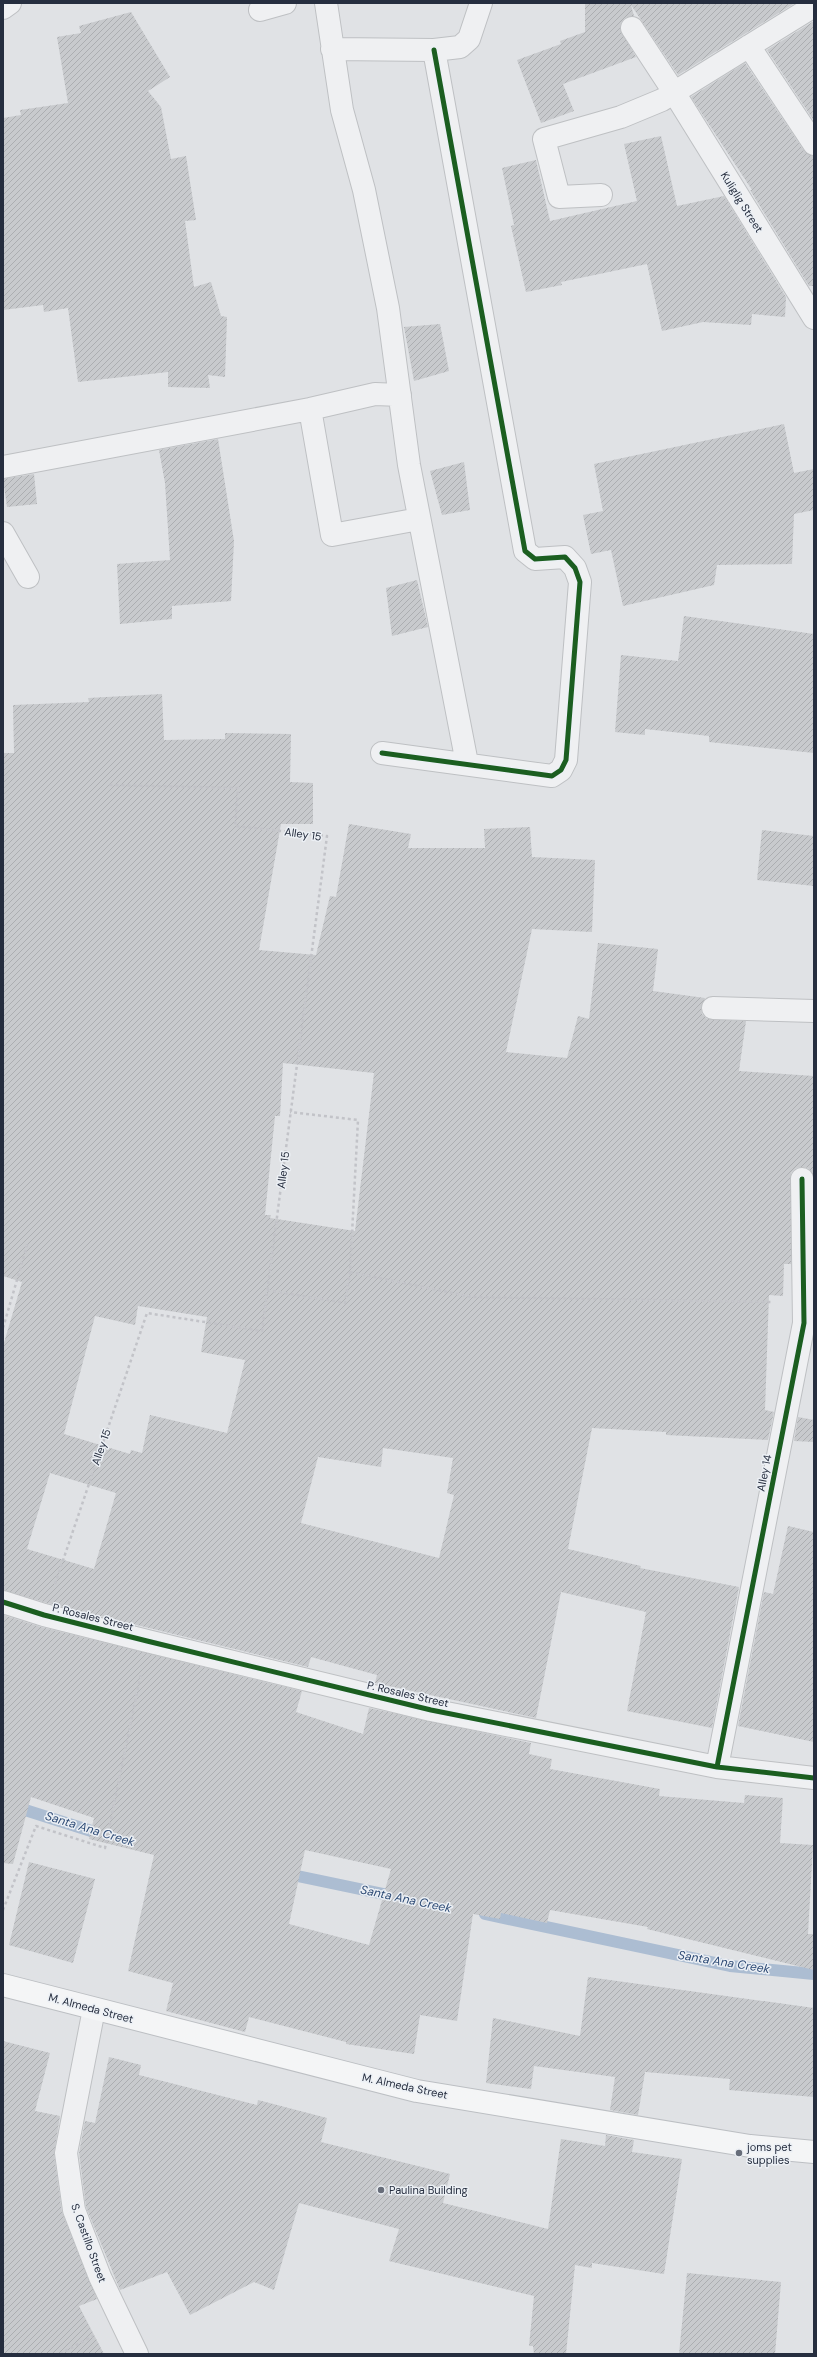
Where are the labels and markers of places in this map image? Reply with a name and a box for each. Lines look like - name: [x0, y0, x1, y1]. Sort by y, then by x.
- place label: joms pet supplies: [746, 2140, 792, 2167]
- marker: joms pet supplies: [734, 2148, 744, 2158]
- place label: Paulina Building: [389, 2183, 468, 2197]
- marker: Paulina Building: [376, 2185, 386, 2195]

